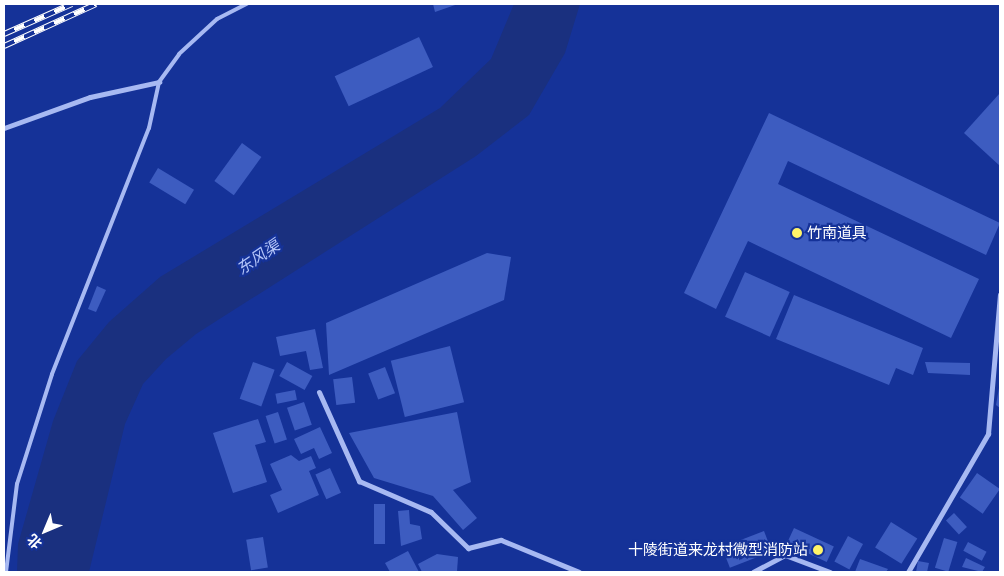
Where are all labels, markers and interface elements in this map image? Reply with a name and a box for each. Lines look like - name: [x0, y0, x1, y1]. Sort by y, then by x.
- place label: 竹南道具: [807, 224, 867, 242]
- marker: 竹南道具: [791, 227, 803, 239]
- water label: 东风渠: [233, 236, 283, 278]
- north arrow: [20, 506, 70, 556]
- text: 北: [23, 531, 45, 553]
- place label: 十陵街道来龙村微型消防站: [628, 541, 808, 559]
- marker: 十陵街道来龙村微型消防站: [812, 544, 824, 556]

